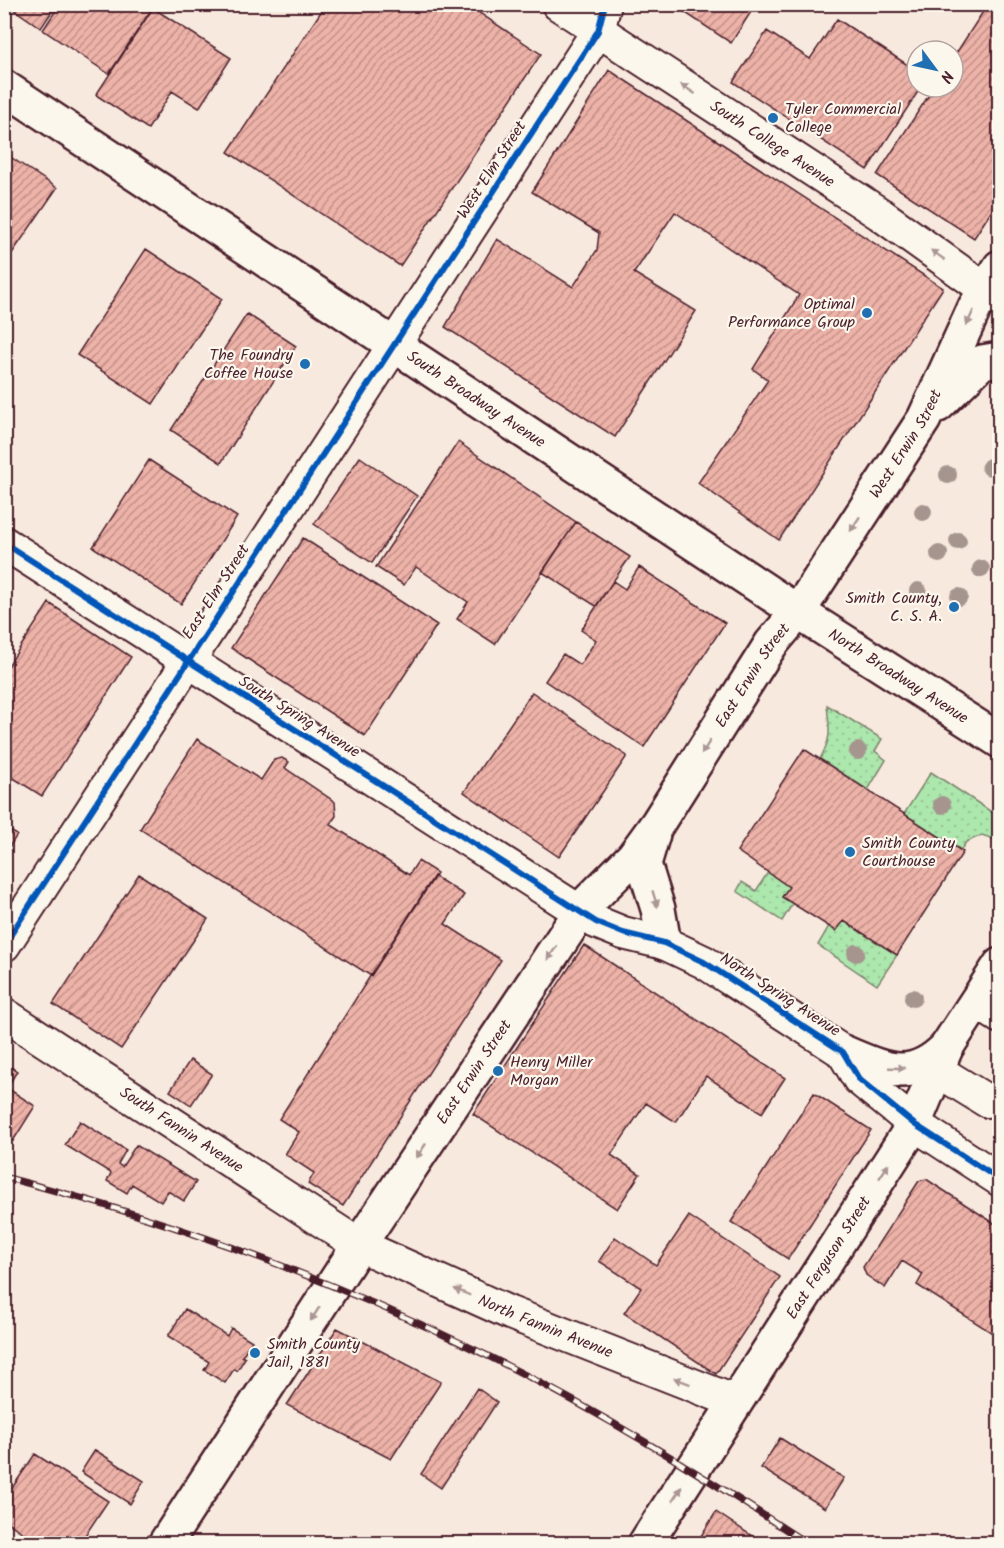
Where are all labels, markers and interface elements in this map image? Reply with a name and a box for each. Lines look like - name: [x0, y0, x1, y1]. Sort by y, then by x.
- north arrow: [905, 39, 965, 99]
- text: N: [933, 65, 960, 87]
- one-way arrow: [680, 84, 696, 95]
- street label: South College Avenue: [705, 94, 840, 194]
- place label: Tyler Commercial College: [785, 97, 901, 140]
- marker: Tyler Commercial College: [766, 111, 780, 125]
- street label: West Elm Street: [451, 115, 533, 224]
- one-way arrow: [931, 249, 946, 261]
- place label: Optimal Performance Group: [728, 292, 855, 335]
- marker: Optimal Performance Group: [860, 306, 874, 320]
- one-way arrow: [965, 309, 975, 327]
- place label: The Foundry Coffee House: [204, 343, 293, 386]
- street label: South Broadway Avenue: [402, 344, 551, 454]
- marker: The Foundry Coffee House: [298, 357, 312, 371]
- street label: West Erwin Street: [863, 385, 949, 503]
- one-way arrow: [850, 516, 861, 532]
- street label: East Elm Street: [176, 539, 257, 645]
- place label: Smith County, C. S. A.: [845, 586, 942, 629]
- marker: Smith County, C. S. A.: [947, 600, 961, 614]
- street label: East Erwin Street: [709, 617, 797, 733]
- street label: North Broadway Avenue: [823, 622, 973, 730]
- street label: South Spring Avenue: [233, 669, 365, 765]
- one-way arrow: [701, 739, 712, 755]
- place label: Smith County Courthouse: [862, 831, 955, 874]
- marker: Smith County Courthouse: [843, 845, 857, 859]
- one-way arrow: [651, 890, 660, 908]
- one-way arrow: [547, 945, 558, 961]
- street label: North Spring Avenue: [715, 947, 845, 1043]
- street label: East Erwin Street: [430, 1014, 518, 1129]
- place label: Henry Miller Morgan: [510, 1050, 594, 1093]
- marker: Henry Miller Morgan: [491, 1064, 505, 1078]
- one-way arrow: [887, 1064, 906, 1073]
- street label: South Fannin Avenue: [115, 1080, 249, 1179]
- one-way arrow: [415, 1142, 427, 1158]
- one-way arrow: [879, 1163, 890, 1179]
- street label: East Ferguson Street: [780, 1190, 878, 1324]
- one-way arrow: [453, 1287, 471, 1296]
- street label: North Fannin Avenue: [474, 1288, 617, 1365]
- one-way arrow: [309, 1306, 320, 1322]
- place label: Smith County Jail, 1881: [267, 1332, 360, 1375]
- marker: Smith County Jail, 1881: [248, 1346, 262, 1360]
- one-way arrow: [673, 1375, 691, 1385]
- one-way arrow: [672, 1486, 683, 1503]

